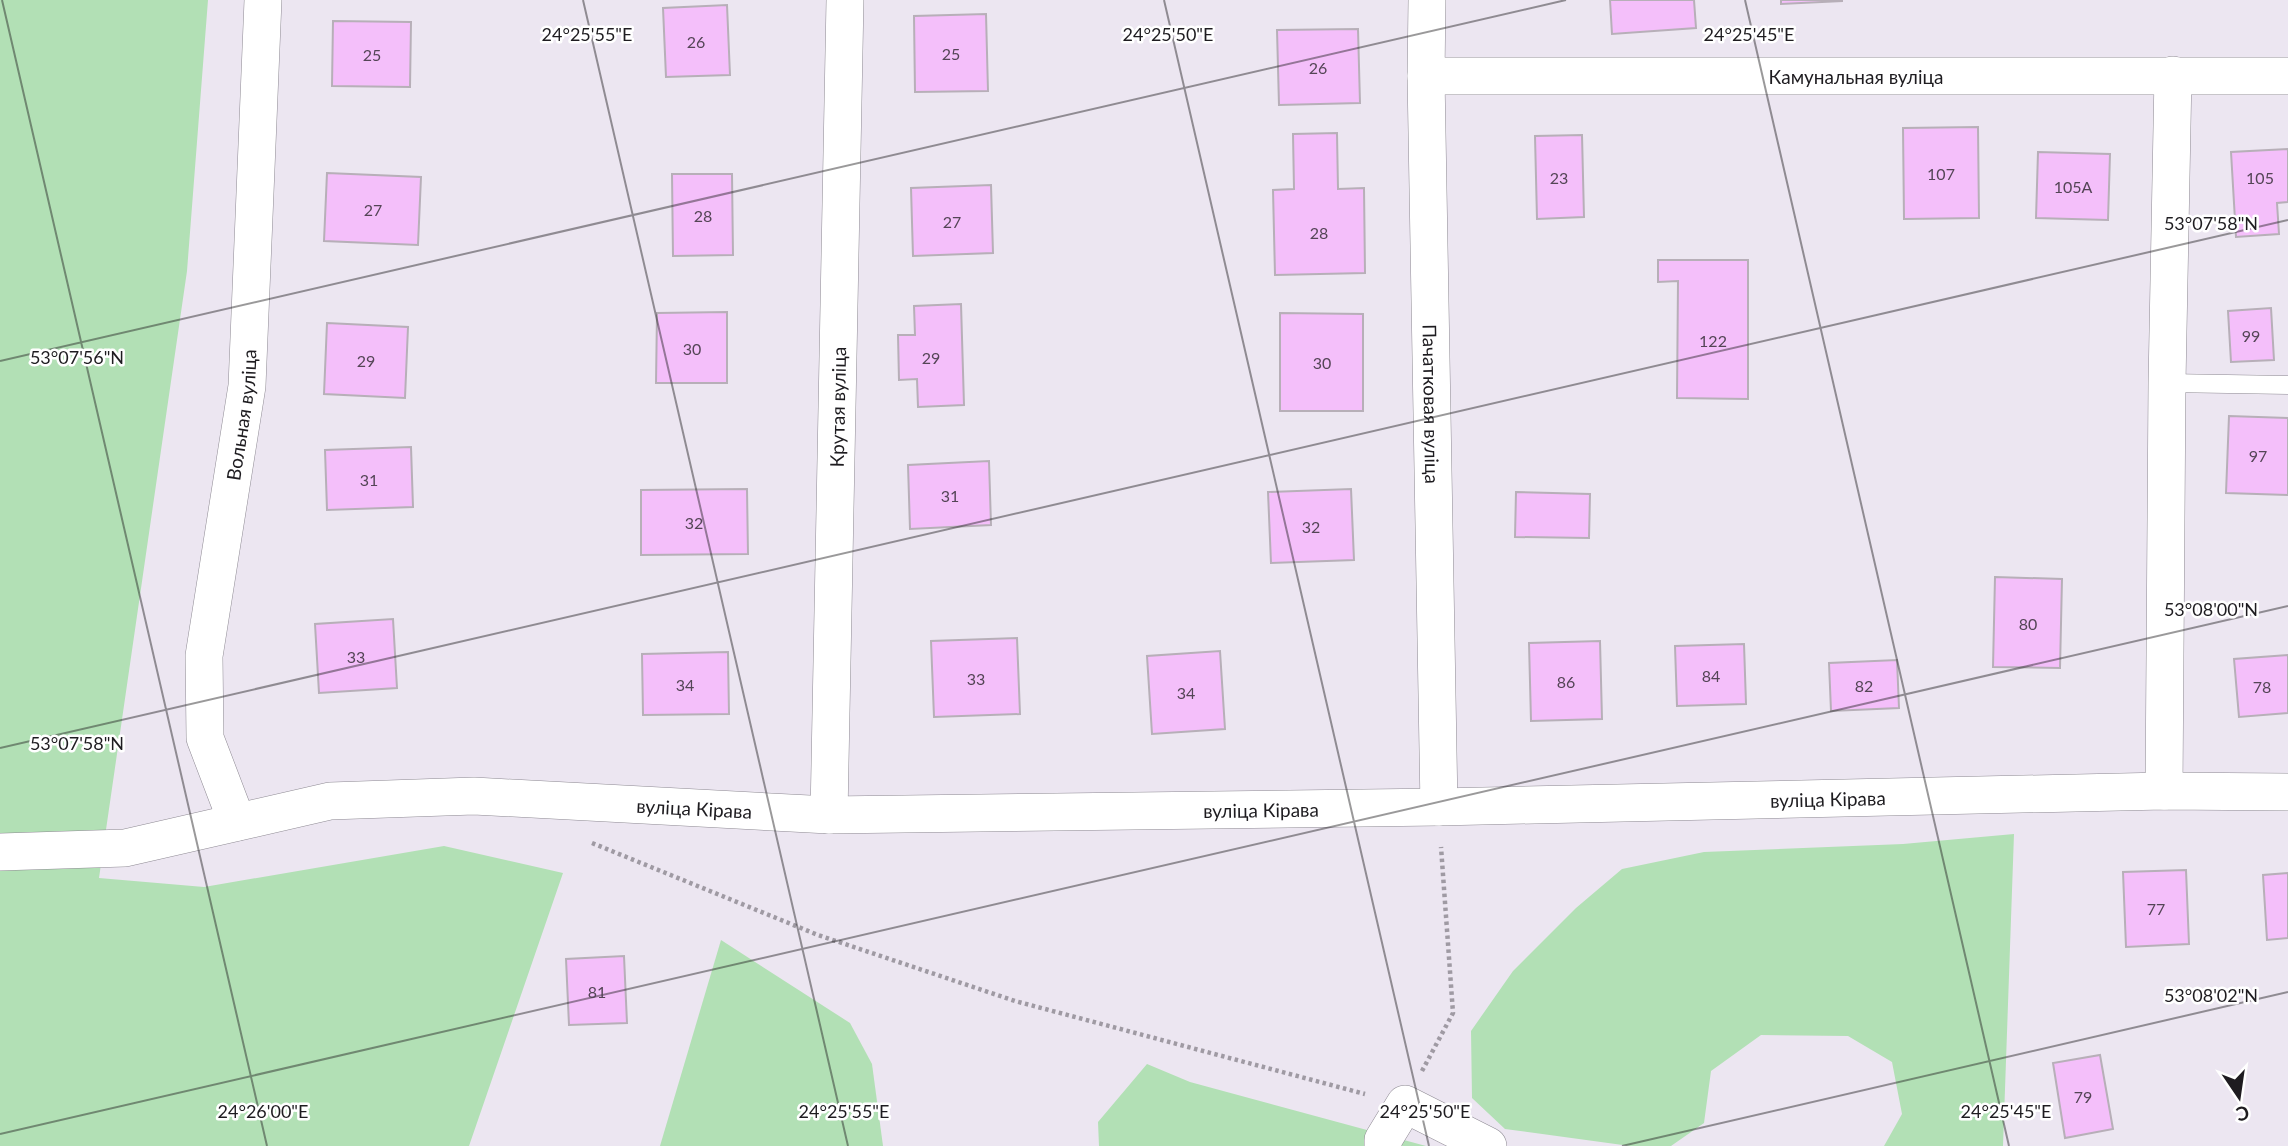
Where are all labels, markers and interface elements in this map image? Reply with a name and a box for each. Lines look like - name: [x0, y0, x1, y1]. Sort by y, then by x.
- text: 24°25'55"E: [542, 23, 632, 45]
- text: 24°25'50"E: [1123, 23, 1213, 45]
- text: 24°25'45"E: [1704, 23, 1794, 45]
- house number: 26: [687, 32, 705, 51]
- house number: 25: [942, 44, 960, 63]
- house number: 25: [363, 45, 381, 64]
- house number: 26: [1309, 58, 1327, 77]
- street label: Камунальная вуліца: [1769, 65, 1943, 88]
- house number: 107: [1927, 164, 1955, 183]
- house number: 23: [1550, 168, 1568, 187]
- house number: 105: [2246, 168, 2274, 187]
- house number: 105А: [2054, 177, 2093, 196]
- house number: 27: [364, 200, 382, 219]
- house number: 28: [694, 206, 712, 225]
- house number: 27: [943, 212, 961, 231]
- text: 53°07'58"N: [2164, 212, 2258, 234]
- house number: 28: [1310, 223, 1328, 242]
- street label: Пачатковая вуліца: [1419, 324, 1445, 484]
- house number: 99: [2242, 326, 2260, 345]
- house number: 122: [1699, 331, 1727, 350]
- house number: 30: [683, 339, 701, 358]
- text: 53°07'56"N: [30, 346, 124, 368]
- street label: Крутая вуліца: [824, 346, 850, 468]
- house number: 29: [922, 348, 940, 367]
- street label: Вольная вуліца: [221, 349, 260, 482]
- house number: 29: [357, 351, 375, 370]
- house number: 30: [1313, 353, 1331, 372]
- house number: 97: [2249, 446, 2267, 465]
- house number: 31: [360, 470, 378, 489]
- house number: 31: [941, 486, 959, 505]
- house number: 32: [685, 513, 703, 532]
- house number: 32: [1302, 517, 1320, 536]
- text: 53°08'00"N: [2164, 598, 2258, 620]
- house number: 80: [2019, 614, 2037, 633]
- house number: 33: [347, 647, 365, 666]
- house number: 84: [1702, 666, 1720, 685]
- house number: 33: [967, 669, 985, 688]
- house number: 86: [1557, 672, 1575, 691]
- house number: 34: [676, 675, 694, 694]
- house number: 82: [1855, 676, 1873, 695]
- house number: 78: [2253, 677, 2271, 696]
- house number: 34: [1177, 683, 1195, 702]
- text: 53°07'58"N: [30, 732, 124, 754]
- street label: вуліца Кірава: [1770, 786, 1886, 811]
- street label: вуліца Кірава: [636, 793, 753, 822]
- street label: вуліца Кірава: [1203, 797, 1319, 822]
- house number: 77: [2147, 899, 2165, 918]
- house number: 81: [588, 982, 606, 1001]
- text: 53°08'02"N: [2164, 984, 2258, 1006]
- north arrow: [2204, 1062, 2274, 1132]
- house number: 79: [2074, 1087, 2092, 1106]
- text: 24°26'00"E: [218, 1100, 308, 1122]
- text: 24°25'55"E: [799, 1100, 889, 1122]
- text: 24°25'50"E: [1380, 1100, 1470, 1122]
- text: 24°25'45"E: [1961, 1100, 2051, 1122]
- text: С: [2234, 1101, 2252, 1127]

